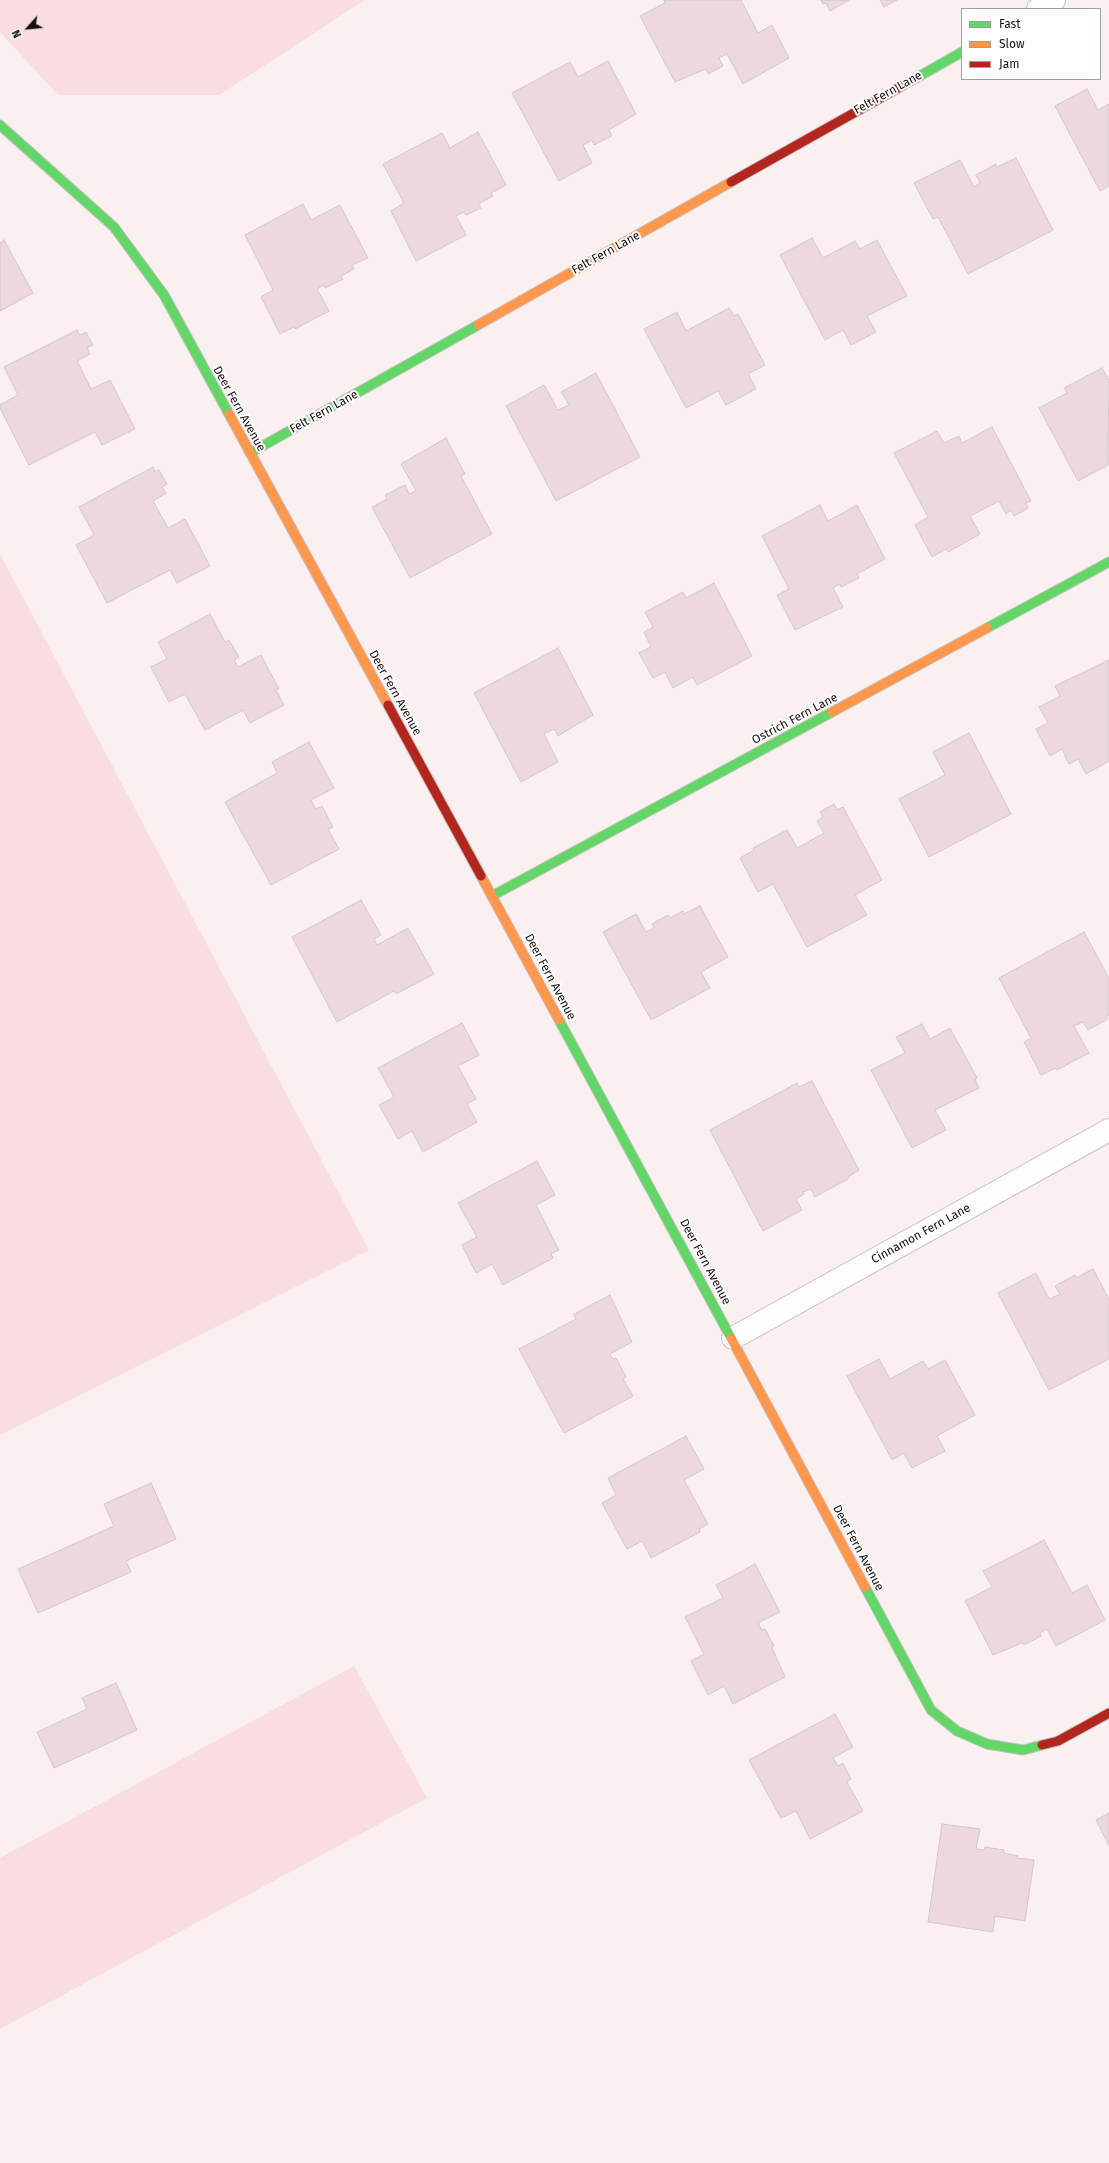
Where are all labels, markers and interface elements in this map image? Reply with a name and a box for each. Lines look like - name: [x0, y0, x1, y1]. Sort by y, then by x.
- north arrow: [8, 8, 48, 48]
- legend: [961, 8, 1101, 80]
- text: Fast: [999, 17, 1021, 31]
- text: N: [9, 27, 24, 40]
- text: Slow: [999, 37, 1025, 51]
- text: Jam: [999, 57, 1019, 71]
- street label: Felt Fern Lane: [851, 68, 925, 118]
- street label: Felt Fern Lane: [569, 228, 643, 278]
- street label: Deer Fern Avenue: [210, 364, 268, 454]
- street label: Felt Fern Lane: [287, 387, 361, 437]
- street label: Deer Fern Avenue: [366, 648, 424, 738]
- street label: Ostrich Fern Lane: [750, 690, 840, 748]
- street label: Deer Fern Avenue: [521, 932, 579, 1022]
- street label: Cinnamon Fern Lane: [869, 1201, 973, 1267]
- street label: Deer Fern Avenue: [676, 1217, 734, 1307]
- street label: Deer Fern Avenue: [829, 1503, 887, 1593]

